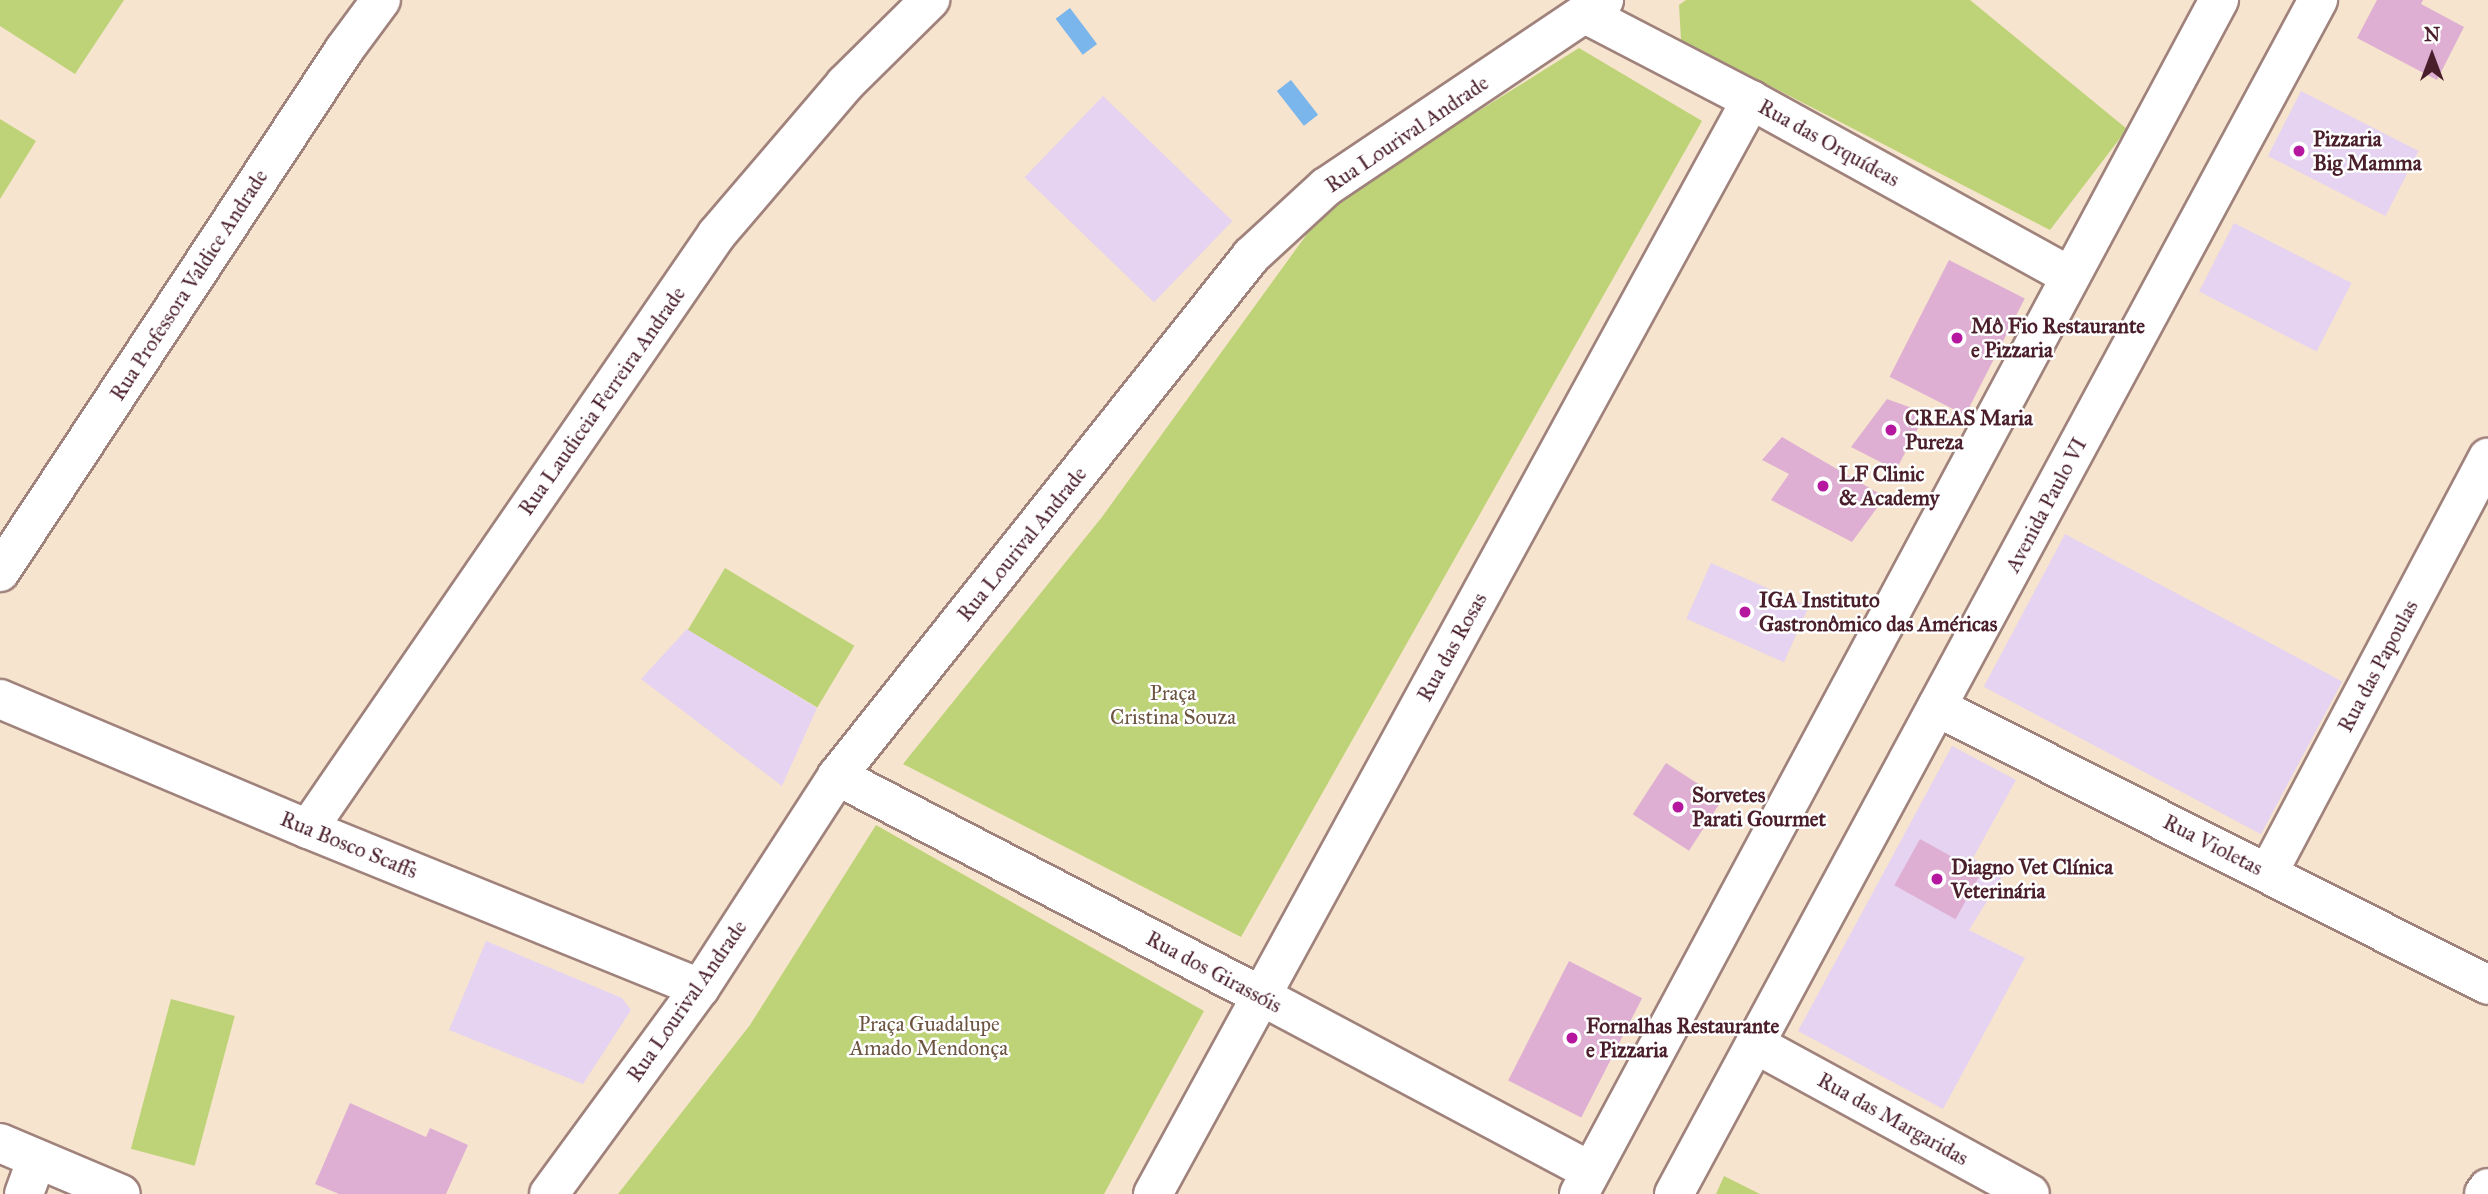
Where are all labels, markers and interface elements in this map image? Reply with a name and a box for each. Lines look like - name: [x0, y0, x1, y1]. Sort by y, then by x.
- north arrow: [2397, 21, 2467, 91]
- text: N: [2424, 23, 2440, 46]
- street label: Rua Lourival Andrade: [1321, 70, 1493, 198]
- street label: Rua das Orquídeas: [1754, 94, 1904, 192]
- place label: Pizzaria Big Mamma: [2313, 126, 2422, 176]
- marker: Pizzaria Big Mamma: [2291, 143, 2307, 159]
- street label: Rua Professora Valdice Andrade: [105, 165, 273, 405]
- street label: Rua Laudiceia Ferreira Andrade: [513, 282, 691, 520]
- place label: Mô Fio Restaurante e Pizzaria: [1971, 313, 2145, 363]
- marker: Mô Fio Restaurante e Pizzaria: [1949, 330, 1965, 346]
- place label: CREAS Maria Pureza: [1905, 405, 2033, 455]
- marker: CREAS Maria Pureza: [1883, 422, 1899, 438]
- street label: Avenida Paulo VI: [2000, 433, 2092, 577]
- place label: LF Clinic & Academy: [1839, 461, 1939, 511]
- street label: Rua Lourival Andrade: [952, 462, 1092, 626]
- marker: LF Clinic & Academy: [1813, 476, 1833, 496]
- place label: IGA Instituto Gastronômico das Américas: [1759, 587, 1997, 637]
- street label: Rua das Rosas: [1412, 588, 1492, 706]
- street label: Rua das Papoulas: [2333, 596, 2423, 736]
- marker: IGA Instituto Gastronômico das Américas: [1737, 604, 1753, 620]
- park label: Praça Cristina Souza: [1110, 680, 1236, 730]
- place label: Sorvetes Parati Gourmet: [1692, 782, 1826, 832]
- marker: Sorvetes Parati Gourmet: [1670, 799, 1686, 815]
- street label: Rua Bosco Scaffs: [277, 806, 421, 884]
- street label: Rua Violetas: [2159, 809, 2267, 881]
- place label: Diagno Vet Clínica Veterinária: [1951, 854, 2113, 904]
- marker: Diagno Vet Clínica Veterinária: [1929, 871, 1945, 887]
- street label: Rua Lourival Andrade: [622, 915, 752, 1087]
- street label: Rua dos Girassóis: [1142, 926, 1286, 1018]
- park label: Praça Guadalupe Amado Mendonça: [850, 1011, 1008, 1061]
- place label: Fornalhas Restaurante e Pizzaria: [1586, 1013, 1779, 1063]
- marker: Fornalhas Restaurante e Pizzaria: [1564, 1030, 1580, 1046]
- street label: Rua das Margaridas: [1813, 1067, 1973, 1171]

